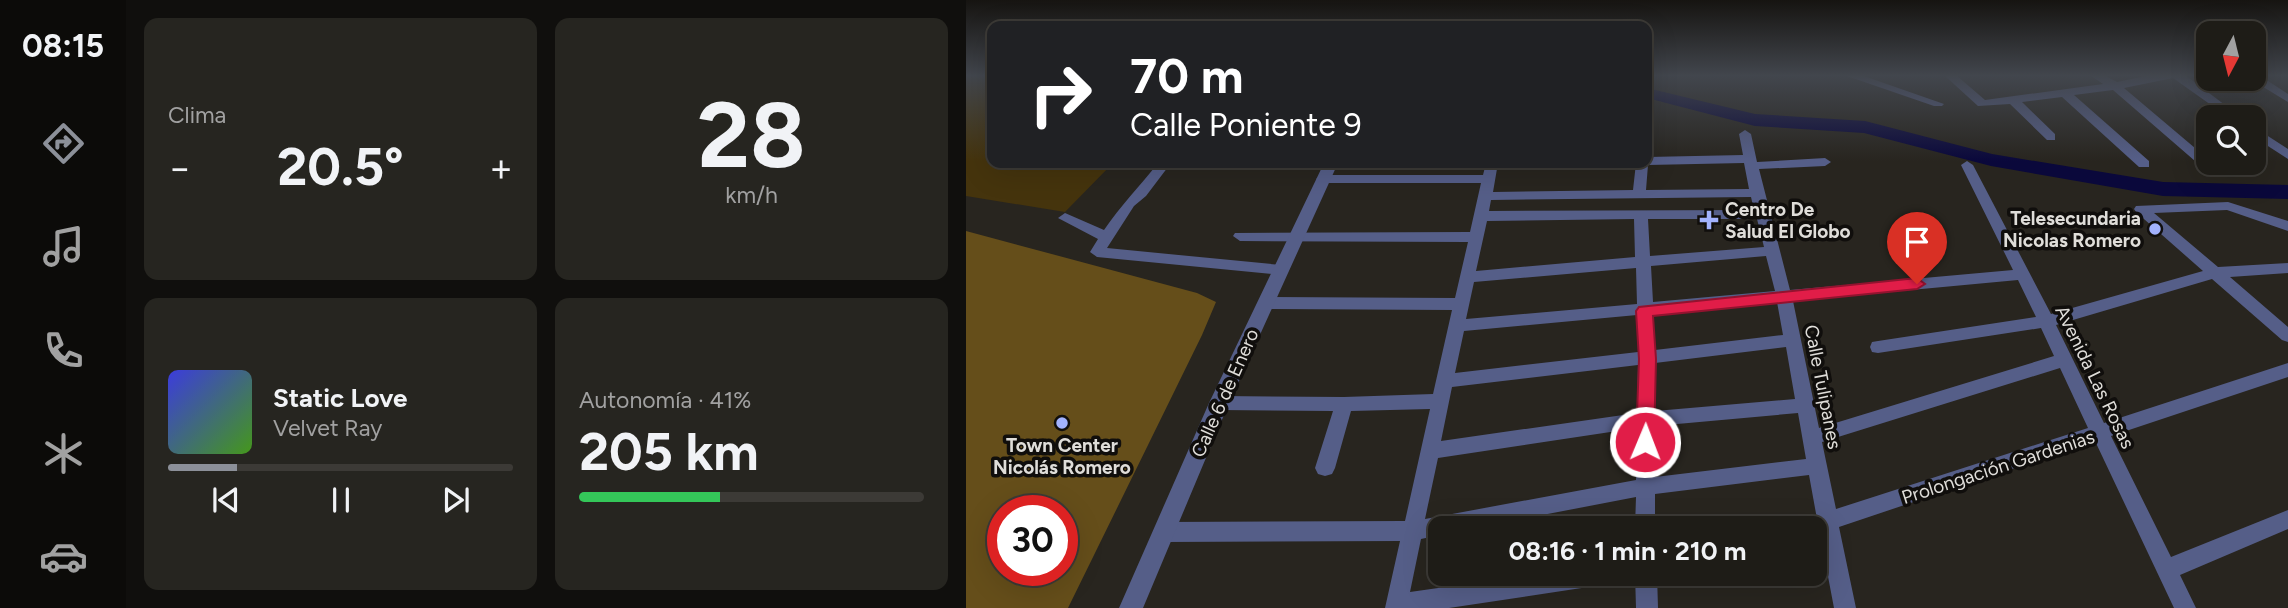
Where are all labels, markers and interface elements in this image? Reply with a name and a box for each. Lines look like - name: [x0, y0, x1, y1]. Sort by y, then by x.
- north arrow: [2196, 21, 2266, 91]
- map controls: [2196, 21, 2266, 175]
- text: 08:15: [22, 27, 104, 65]
- text: 70 m: [1130, 46, 1243, 105]
- icon: right: [1015, 49, 1106, 140]
- text: 28: [697, 81, 806, 190]
- text: Clima: [168, 101, 226, 129]
- button: search: [2196, 105, 2266, 175]
- text: Calle Poniente 9: [1130, 106, 1362, 144]
- icon: directions: [39, 119, 88, 168]
- text: 20.5°: [277, 136, 404, 198]
- text: −: [168, 145, 192, 191]
- text: +: [489, 145, 513, 191]
- text: km/h: [725, 181, 778, 209]
- place label: Centro De Salud El Globo: [1725, 198, 1851, 243]
- place label: Telesecundaria Nicolas Romero: [2003, 207, 2141, 252]
- marker: Centro De Salud El Globo: [1699, 210, 1719, 230]
- pin: [1887, 212, 1947, 284]
- marker: Telesecundaria Nicolas Romero: [2147, 221, 2163, 237]
- icon: music: [39, 222, 88, 271]
- icon: arrive: [1898, 223, 1936, 261]
- street label: Avenida Las Rosas: [2050, 302, 2140, 453]
- street label: Calle Tulipanes: [1800, 323, 1846, 451]
- street label: Calle 6 de Enero: [1186, 325, 1264, 461]
- icon: phone: [39, 326, 88, 375]
- text: Static Love: [273, 382, 407, 414]
- text: Autonomía · 41%: [579, 386, 751, 414]
- position arrow: [1608, 405, 1682, 479]
- text: Velvet Ray: [273, 414, 382, 442]
- marker: Town Center Nicolás Romero: [1054, 415, 1070, 431]
- text: 205 km: [579, 421, 759, 483]
- street label: Prolongación Gardenias: [1899, 425, 2098, 509]
- icon: climate: [39, 429, 88, 478]
- place label: Town Center Nicolás Romero: [993, 434, 1131, 479]
- icon: previous: [207, 481, 245, 519]
- icon: pause: [322, 481, 360, 519]
- icon: next: [437, 481, 475, 519]
- speed limit sign: 30: [987, 495, 1078, 586]
- icon: car: [39, 532, 88, 581]
- text: 08:16 · 1 min · 210 m: [1508, 535, 1747, 567]

